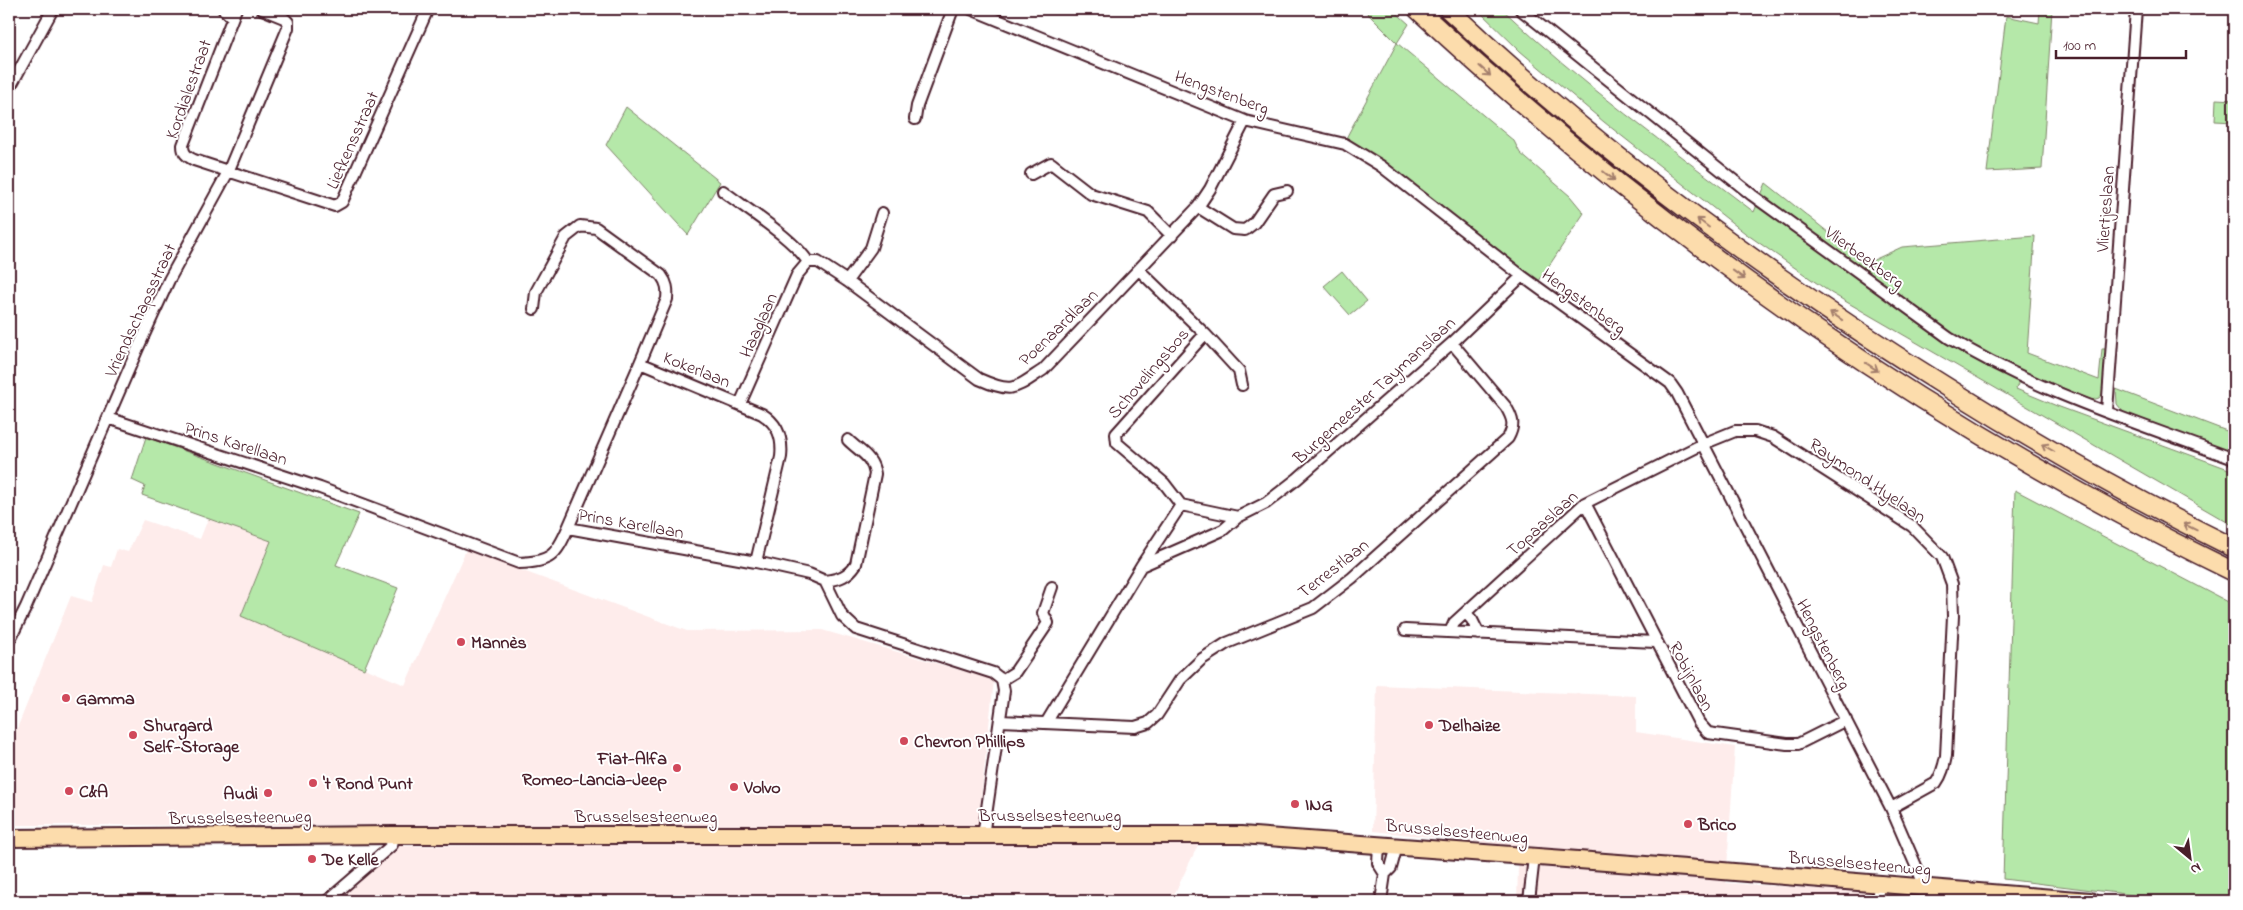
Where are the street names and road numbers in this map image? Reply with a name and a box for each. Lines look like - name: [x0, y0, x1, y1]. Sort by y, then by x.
- street label: Kordialestraat: [160, 36, 220, 143]
- street label: Hengstenberg: [1170, 65, 1272, 124]
- street label: Liefkensstraat: [321, 88, 387, 194]
- street label: Vliertjeslaan: [2091, 165, 2123, 254]
- street label: Vlierbeekberg: [1817, 220, 1909, 297]
- street label: Vriendschapsstraat: [99, 240, 184, 383]
- street label: Hengstenberg: [1535, 263, 1630, 343]
- street label: Poenaardlaan: [1014, 284, 1105, 373]
- street label: Haaglaan: [734, 289, 787, 363]
- street label: Burgemeester Taymanslaan: [1288, 311, 1463, 473]
- street label: Schovelingsbos: [1102, 323, 1197, 426]
- street label: Kokerlaan: [659, 346, 734, 396]
- street label: Prins Karellaan: [180, 416, 290, 474]
- street label: Raymond Hyelaan: [1803, 433, 1931, 531]
- street label: Topaaslaan: [1502, 485, 1585, 564]
- street label: Prins Karellaan: [576, 503, 686, 547]
- street label: Terrestlaan: [1293, 533, 1375, 606]
- street label: Hengstenberg: [1787, 595, 1856, 695]
- street label: Robijnlaan: [1661, 638, 1719, 716]
- street label: Brusselsesteenweg: [978, 804, 1121, 831]
- street label: Brusselsesteenweg: [167, 805, 312, 834]
- street label: Brusselsesteenweg: [574, 805, 717, 832]
- street label: Brusselsesteenweg: [1383, 814, 1529, 853]
- street label: Brusselsesteenweg: [1786, 846, 1932, 885]

